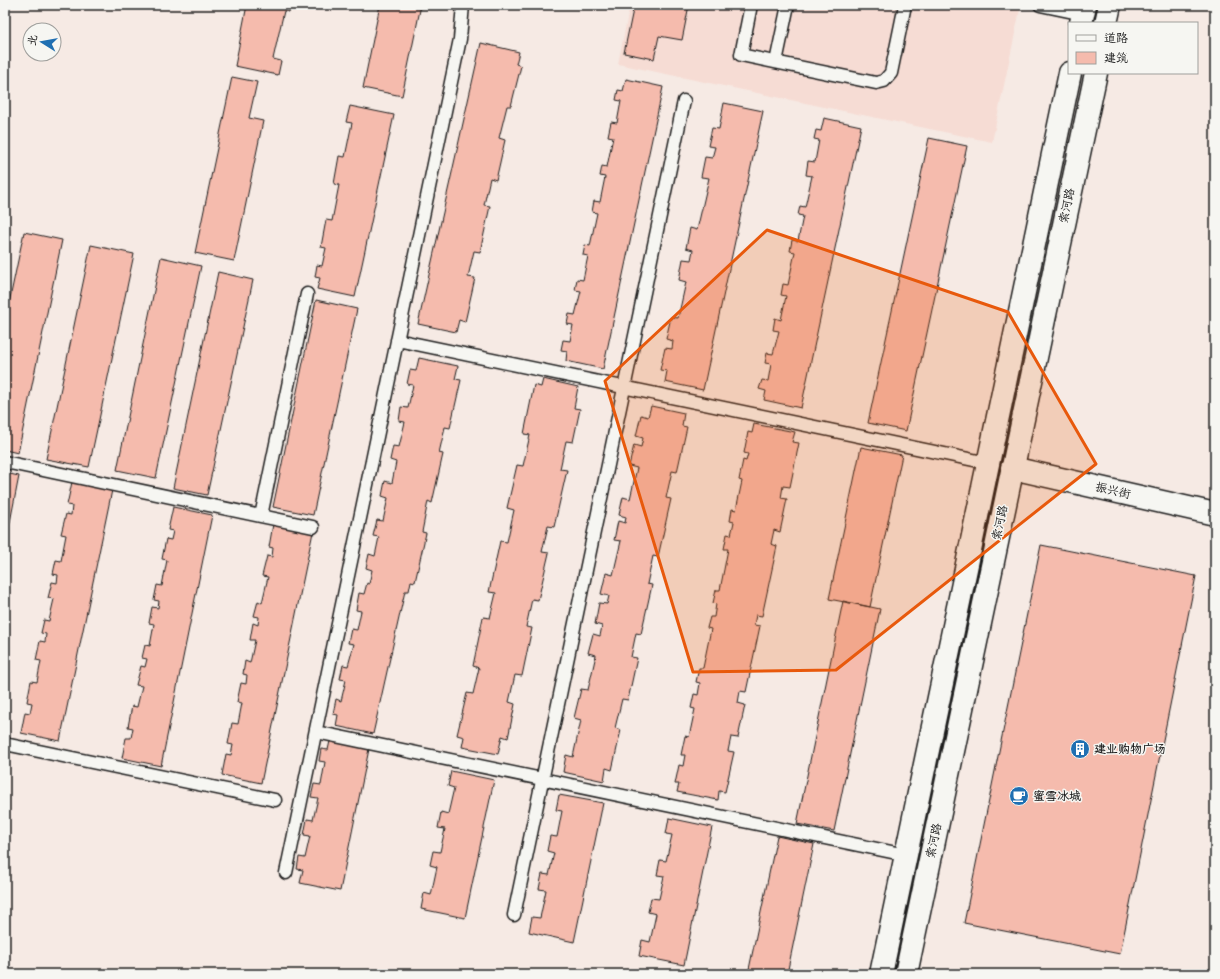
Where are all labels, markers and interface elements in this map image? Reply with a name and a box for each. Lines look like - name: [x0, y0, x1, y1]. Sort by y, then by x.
- north arrow: [22, 22, 62, 62]
- legend: [1068, 22, 1198, 74]
- text: 道路: [1104, 31, 1128, 46]
- text: 北: [25, 34, 40, 47]
- text: 建筑: [1104, 51, 1128, 66]
- street label: 索河路: [1056, 187, 1078, 225]
- street label: 振兴街: [1094, 480, 1132, 502]
- street label: 索河路: [989, 504, 1011, 542]
- building icon: 建业购物广场: [1069, 738, 1091, 760]
- place label: 建业购物广场: [1094, 742, 1166, 757]
- cafe icon: 蜜雪冰城: [1008, 785, 1030, 807]
- place label: 蜜雪冰城: [1033, 789, 1081, 804]
- street label: 索河路: [923, 822, 945, 860]

